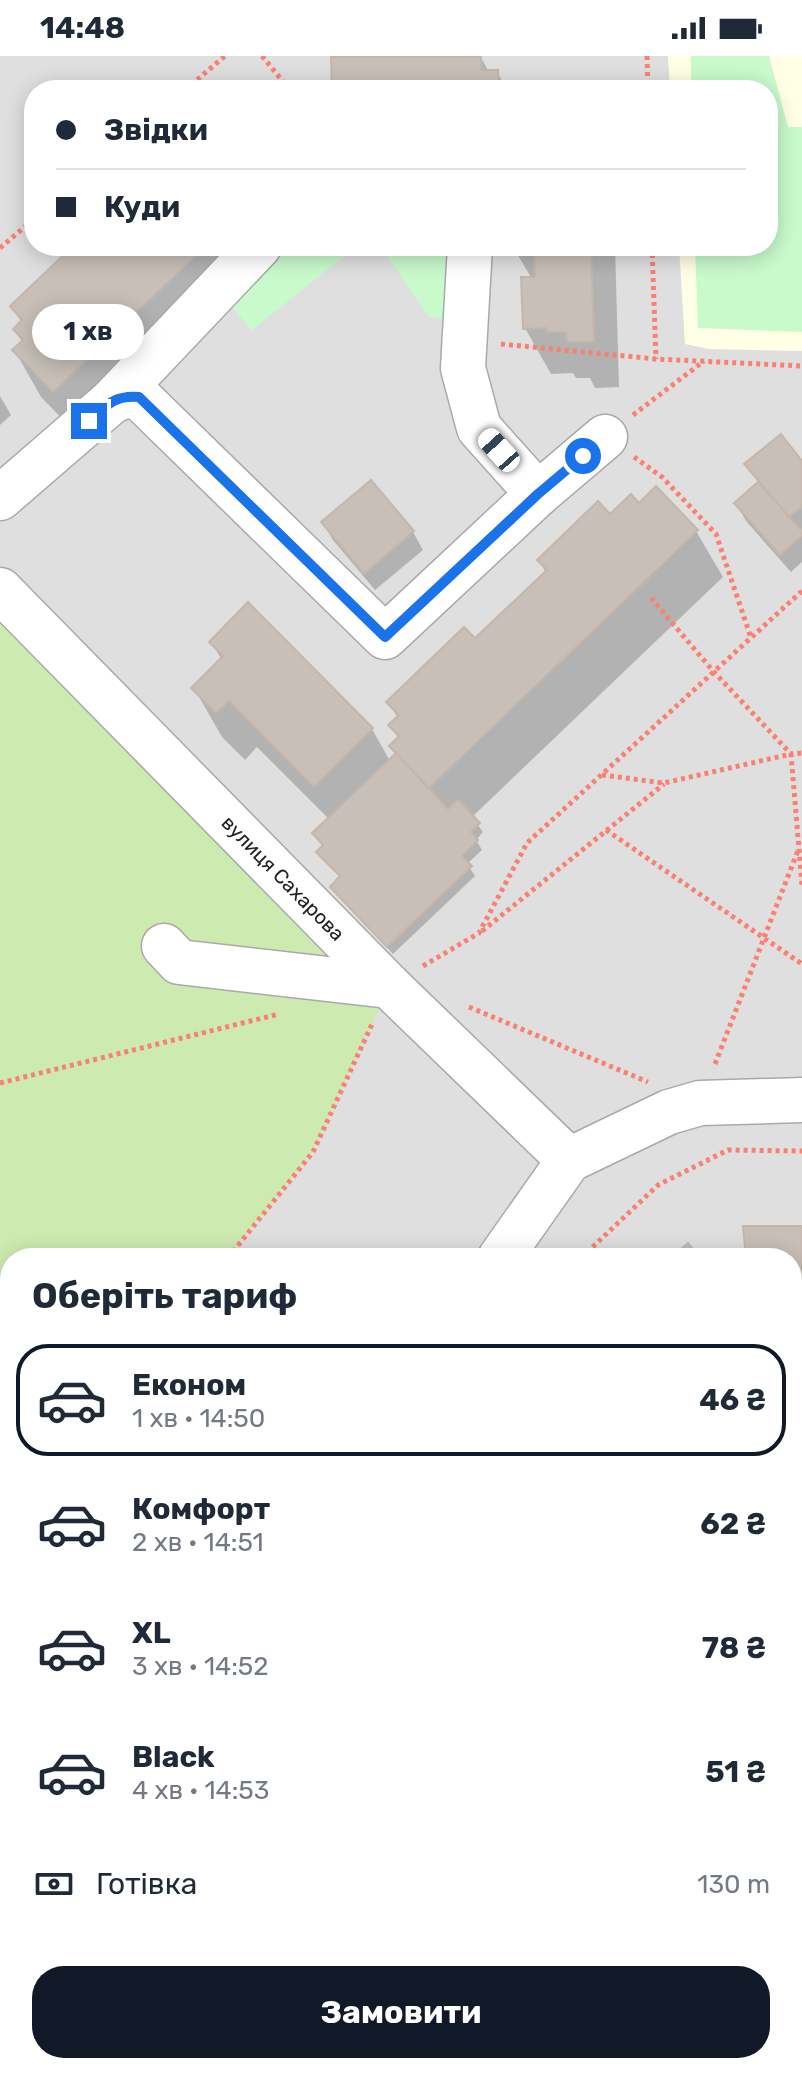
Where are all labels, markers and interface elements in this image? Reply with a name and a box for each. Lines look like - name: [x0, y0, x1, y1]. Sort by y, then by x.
- text: 14:48: [40, 10, 125, 46]
- text: Звідки: [104, 112, 208, 148]
- text: Куди: [104, 189, 180, 225]
- callout: 1 хв: [33, 305, 145, 361]
- text: 1 хв: [63, 316, 113, 347]
- route end: [71, 403, 107, 439]
- car: [474, 424, 524, 476]
- route start: [565, 438, 601, 474]
- street label: вулиця Сахарова: [217, 811, 350, 946]
- text: Оберіть тариф: [32, 1274, 297, 1317]
- icon: car: [36, 1364, 108, 1436]
- text: Економ: [132, 1367, 246, 1403]
- text: 46 ₴: [699, 1382, 766, 1418]
- text: 1 хв · 14:50: [132, 1403, 265, 1434]
- icon: car: [36, 1488, 108, 1560]
- text: Комфорт: [132, 1491, 270, 1527]
- text: 62 ₴: [700, 1506, 766, 1542]
- text: 2 хв · 14:51: [132, 1527, 264, 1558]
- icon: car: [36, 1612, 108, 1684]
- text: XL: [132, 1615, 171, 1651]
- text: 78 ₴: [702, 1630, 766, 1666]
- text: 3 хв · 14:52: [132, 1651, 269, 1682]
- icon: car: [36, 1736, 108, 1808]
- text: Black: [132, 1739, 215, 1775]
- text: 51 ₴: [705, 1754, 766, 1790]
- text: 4 хв · 14:53: [132, 1775, 269, 1806]
- icon: cash: [32, 1862, 76, 1906]
- text: Готівка: [96, 1866, 197, 1902]
- text: 130 m: [697, 1869, 770, 1900]
- button: Замовити: [32, 1966, 770, 2058]

